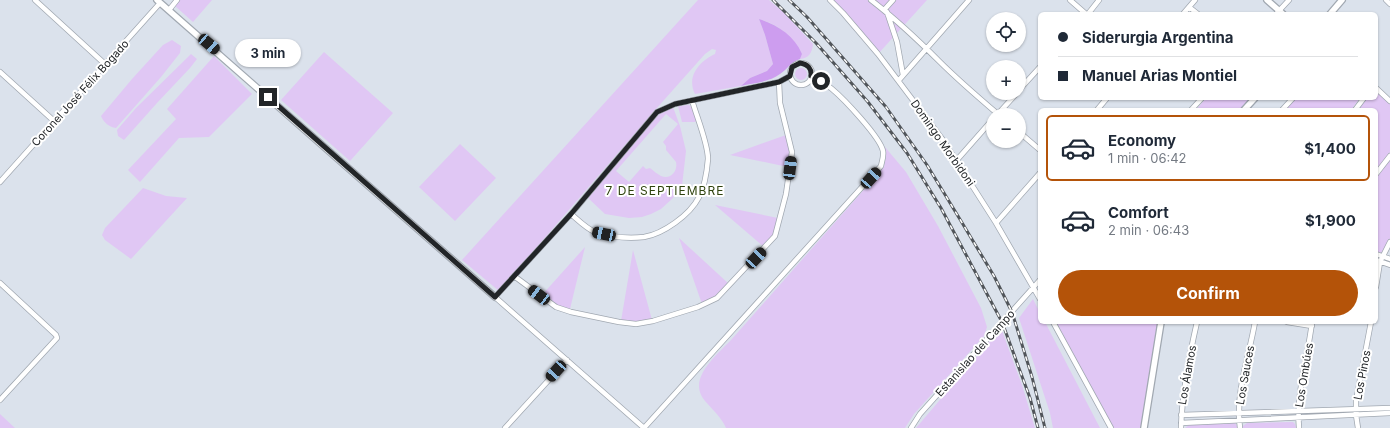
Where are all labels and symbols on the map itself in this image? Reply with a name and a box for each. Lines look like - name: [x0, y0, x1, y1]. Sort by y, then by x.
- car: [196, 32, 222, 56]
- street label: Coronel José Félix Bogado: [28, 36, 132, 149]
- callout: 3 min: [235, 39, 301, 67]
- route start: [812, 72, 830, 90]
- route end: [259, 88, 277, 106]
- street label: Domingo Morbidoni: [908, 97, 978, 189]
- car: [783, 155, 797, 181]
- car: [859, 165, 883, 191]
- district label: 7 DE SEPTIEMBRE: [606, 183, 724, 198]
- car: [591, 226, 617, 242]
- car: [743, 245, 769, 271]
- car: [526, 283, 552, 307]
- street label: Estanislao del Campo: [932, 306, 1018, 399]
- street label: Los Ombúes: [1292, 342, 1316, 408]
- street label: Los Álamos: [1175, 344, 1199, 406]
- street label: Los Sauces: [1233, 344, 1257, 406]
- street label: Los Pinos: [1350, 349, 1374, 401]
- car: [544, 358, 568, 384]

